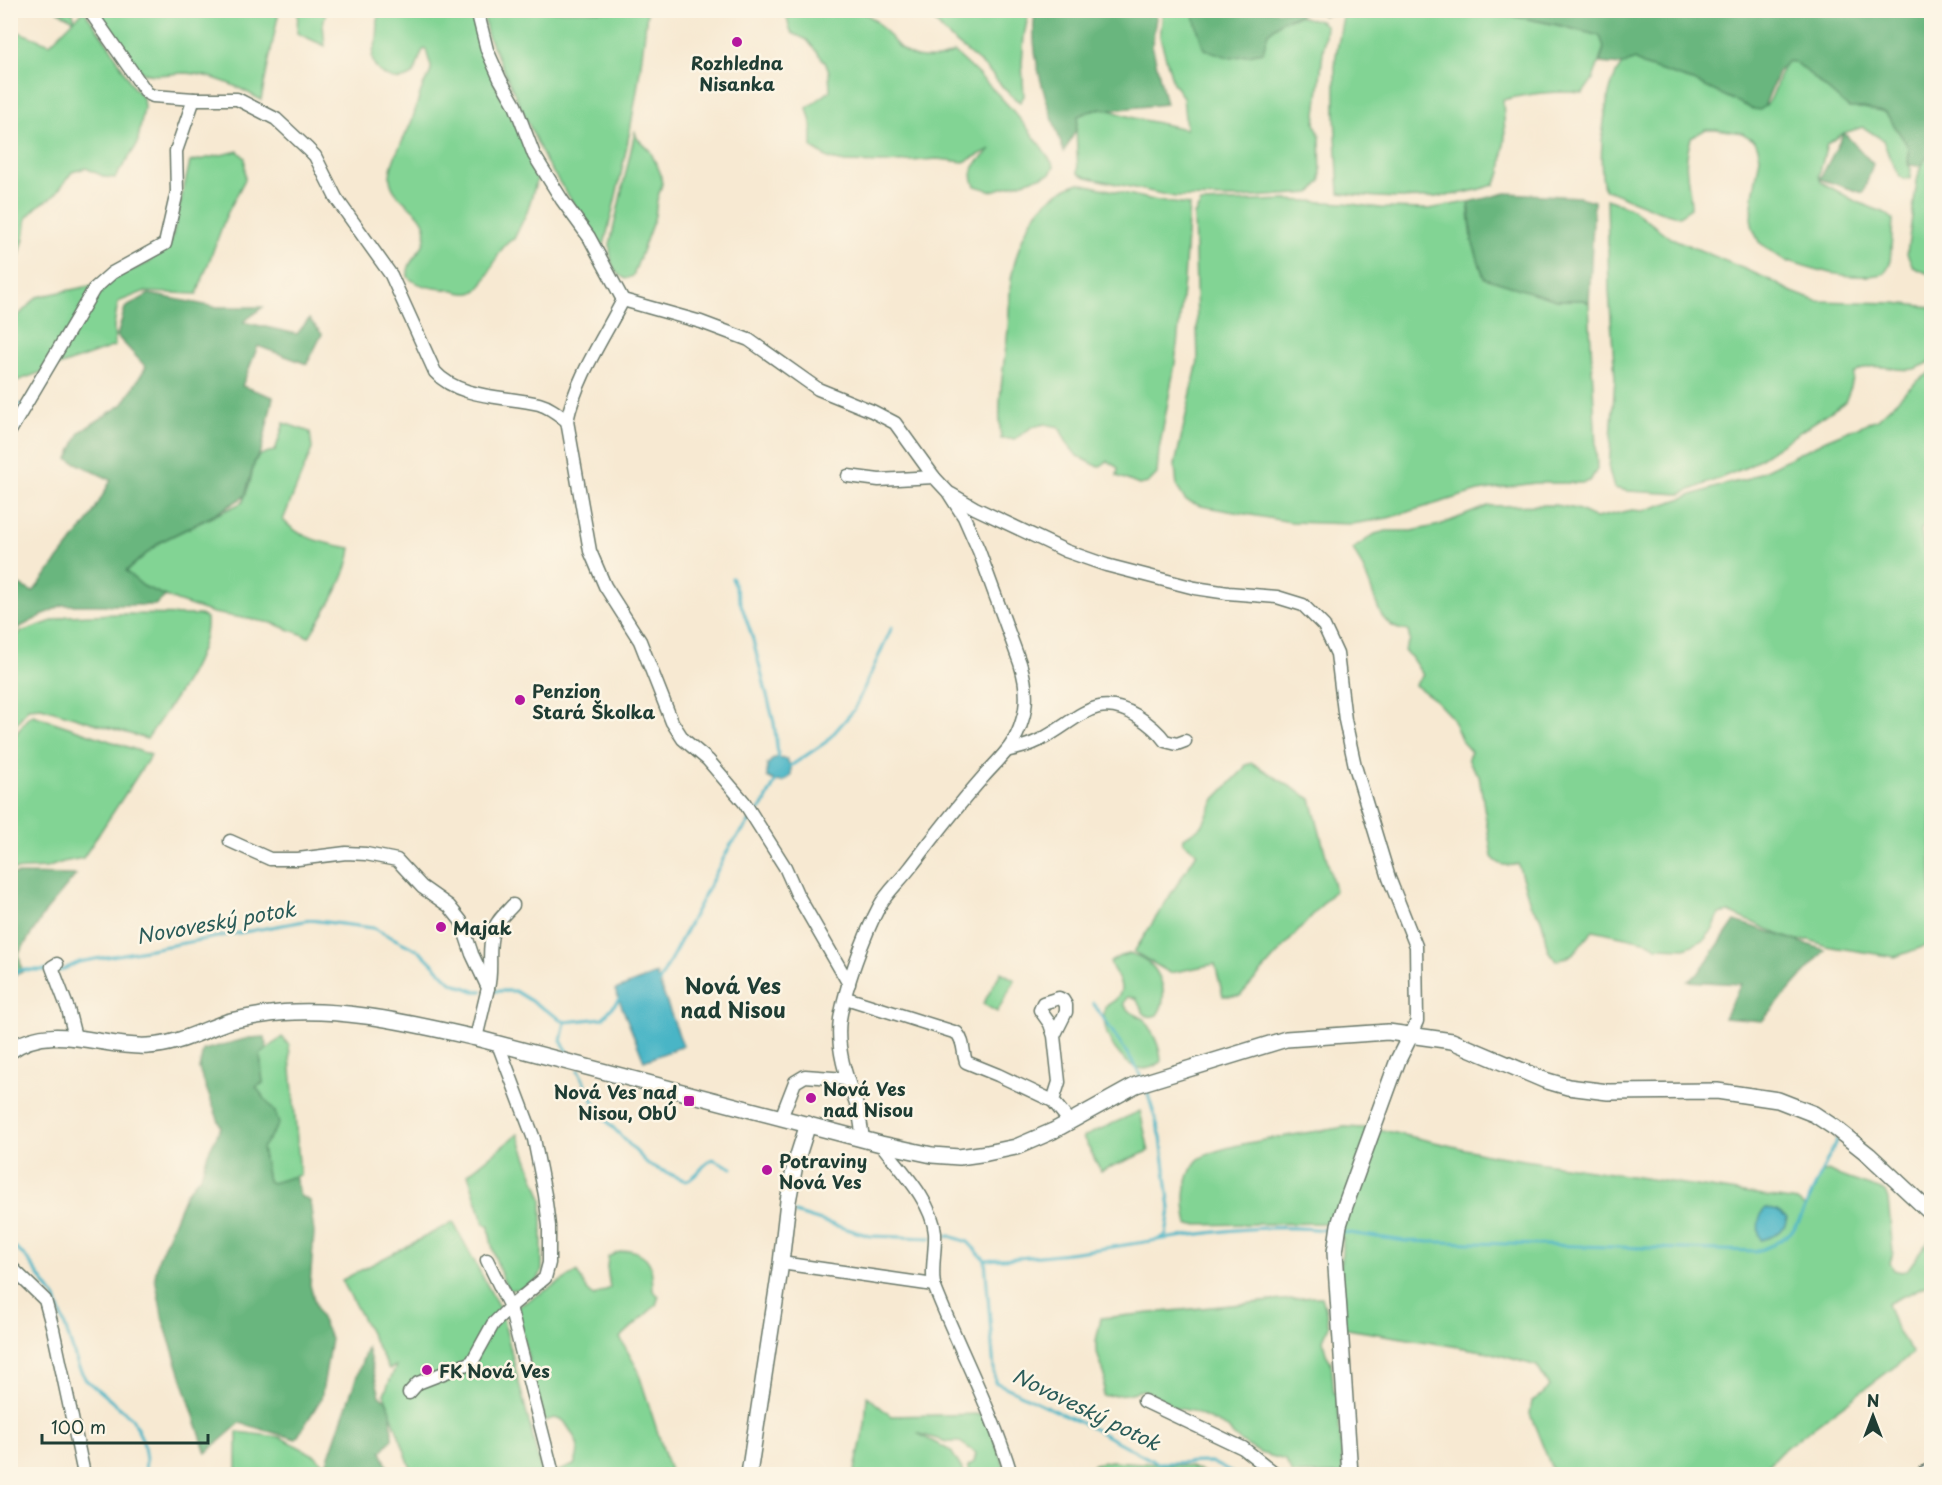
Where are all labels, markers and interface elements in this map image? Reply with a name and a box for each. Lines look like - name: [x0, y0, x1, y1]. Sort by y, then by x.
- marker: Rozhledna Nisanka: [730, 35, 744, 49]
- place label: Rozhledna Nisanka: [691, 49, 784, 97]
- place label: Penzion Stará Školka: [532, 677, 655, 725]
- marker: Penzion Stará Školka: [513, 693, 527, 707]
- water label: Novoveský potok: [134, 893, 299, 951]
- place label: Majak: [453, 914, 512, 941]
- marker: Majak: [434, 920, 448, 934]
- district label: Nová Ves nad Nisou: [680, 969, 786, 1025]
- place label: Nová Ves nad Nisou: [823, 1075, 914, 1123]
- place label: Nová Ves nad Nisou, ObÚ: [554, 1078, 677, 1126]
- marker: Nová Ves nad Nisou: [804, 1091, 818, 1105]
- marker: Nová Ves nad Nisou, ObÚ: [682, 1094, 696, 1108]
- place label: Potraviny Nová Ves: [779, 1147, 867, 1195]
- marker: Potraviny Nová Ves: [760, 1163, 774, 1177]
- place label: FK Nová Ves: [439, 1357, 550, 1384]
- water label: Novoveský potok: [1008, 1360, 1167, 1458]
- marker: FK Nová Ves: [420, 1363, 434, 1377]
- north arrow: [1843, 1386, 1903, 1446]
- text: N: [1867, 1388, 1879, 1412]
- scale bar: [42, 1407, 208, 1445]
- text: 100 m: [51, 1413, 106, 1440]

